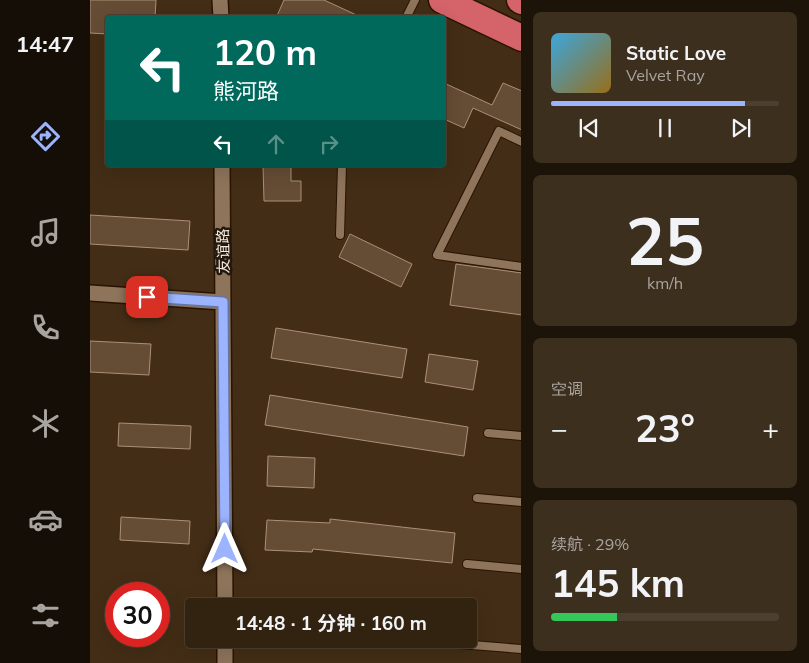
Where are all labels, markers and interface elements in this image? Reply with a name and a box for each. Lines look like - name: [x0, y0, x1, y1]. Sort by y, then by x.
- text: 14:47: [16, 30, 74, 58]
- text: 120 m: [213, 30, 317, 74]
- icon: left: [130, 35, 195, 100]
- text: Static Love: [626, 41, 726, 65]
- text: Velvet Ray: [626, 65, 705, 85]
- text: 熊河路: [213, 77, 279, 105]
- icon: previous: [575, 114, 603, 142]
- icon: pause: [651, 114, 679, 142]
- icon: next: [727, 114, 755, 142]
- icon: directions: [28, 119, 63, 154]
- icon: left: [209, 130, 237, 158]
- icon: ahead: [262, 130, 290, 158]
- icon: right: [315, 130, 343, 158]
- text: 25: [626, 200, 704, 281]
- icon: music: [28, 215, 63, 250]
- street label: 友谊路: [213, 228, 233, 274]
- text: km/h: [647, 273, 683, 293]
- pin: [126, 276, 168, 318]
- icon: arrive: [133, 283, 161, 311]
- icon: phone: [28, 310, 63, 345]
- text: 空调: [551, 379, 583, 399]
- text: 23°: [635, 404, 695, 452]
- icon: climate: [28, 406, 63, 441]
- text: −: [551, 411, 568, 446]
- text: +: [762, 411, 779, 446]
- icon: car: [28, 502, 63, 537]
- position arrow: [198, 522, 250, 574]
- text: 续航 · 29%: [551, 534, 629, 554]
- text: 145 km: [551, 559, 685, 607]
- speed limit sign: 30: [105, 582, 170, 647]
- icon: filters: [28, 598, 63, 633]
- text: 14:48 · 1 分钟 · 160 m: [235, 611, 427, 635]

